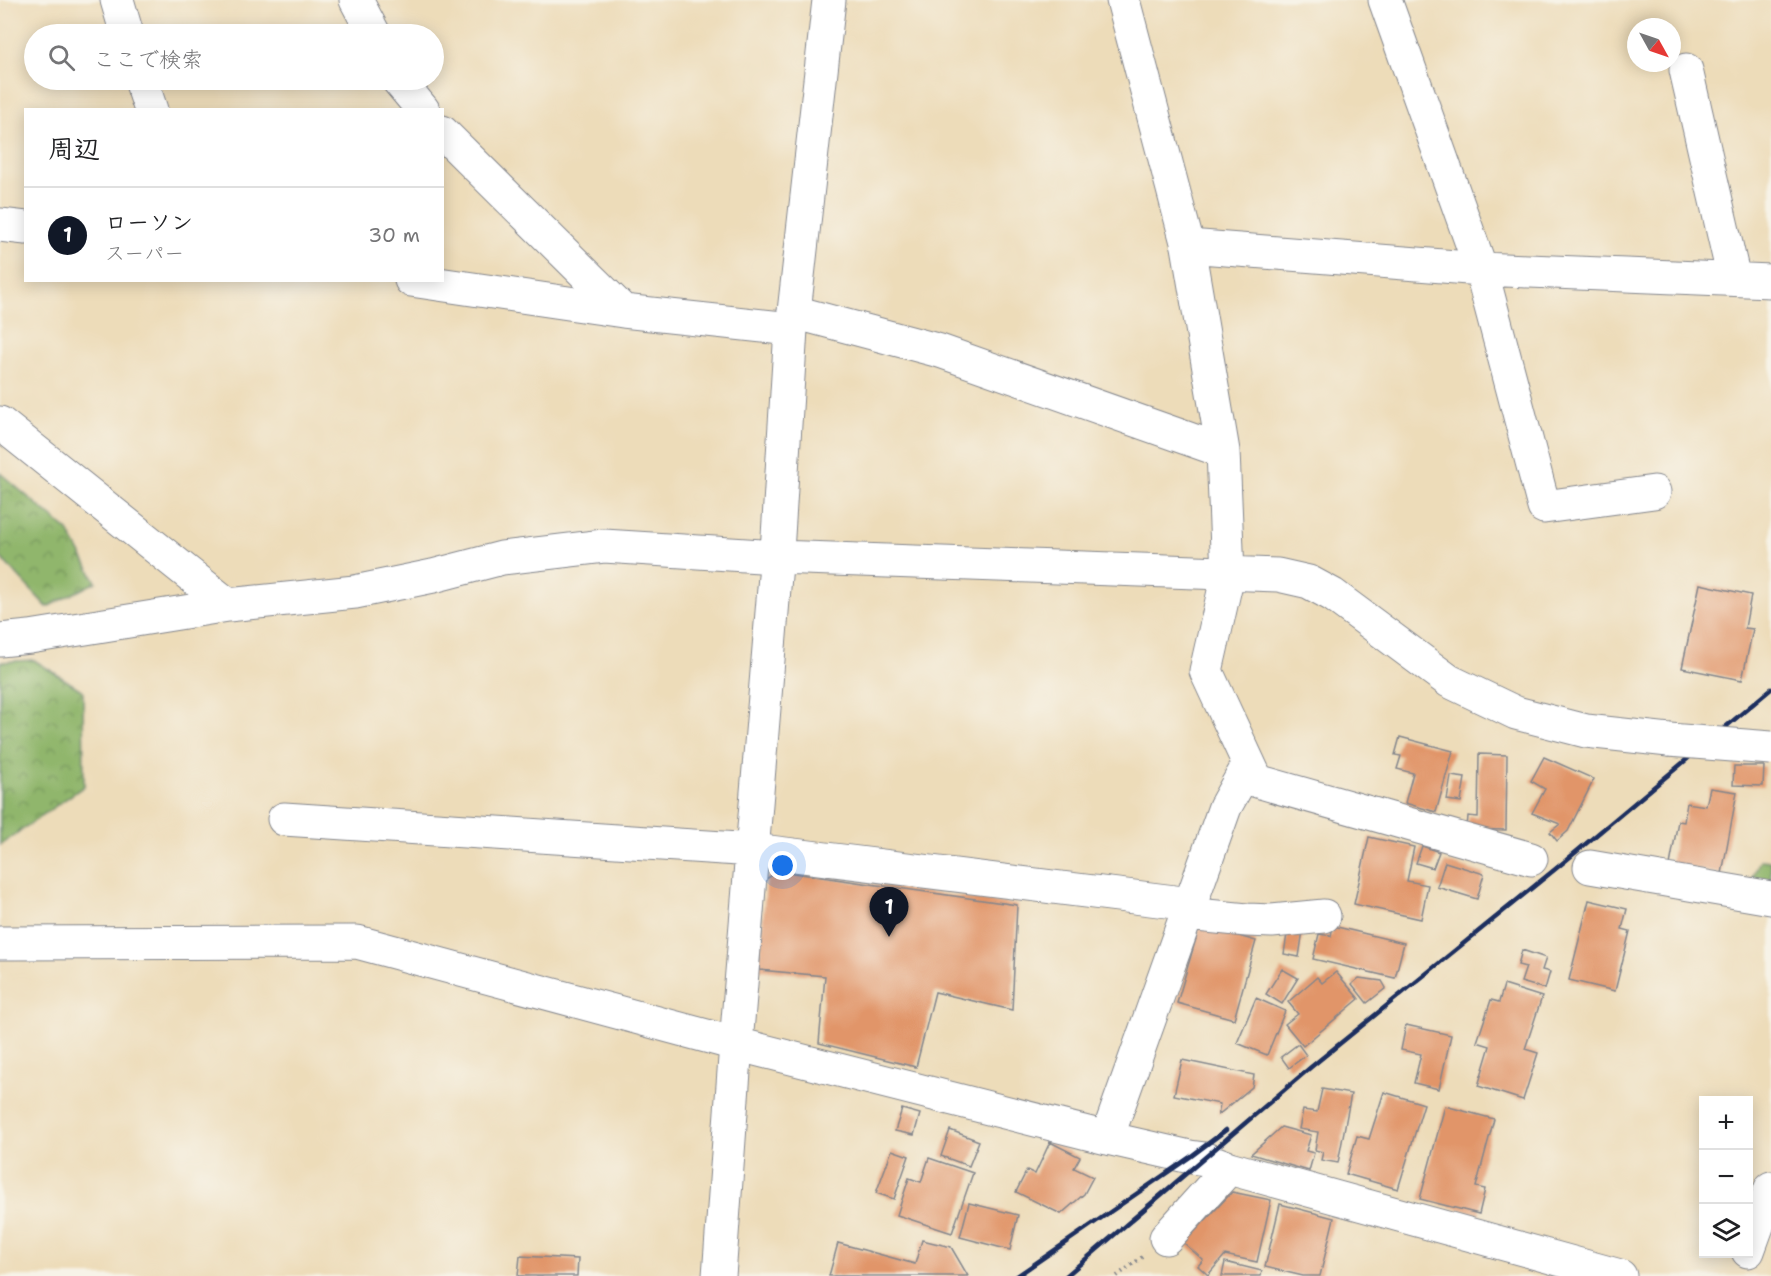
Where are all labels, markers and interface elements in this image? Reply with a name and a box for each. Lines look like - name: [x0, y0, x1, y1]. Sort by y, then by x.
- north arrow: [1627, 18, 1681, 72]
- search box: [24, 24, 444, 90]
- icon: search: [45, 41, 78, 74]
- text: ここで検索: [93, 45, 203, 74]
- text: 周辺: [48, 131, 100, 166]
- text: ローソン: [105, 208, 193, 237]
- text: 1: [63, 222, 72, 248]
- text: 30 m: [368, 222, 420, 248]
- text: スーパー: [105, 240, 184, 266]
- your location: [768, 851, 797, 880]
- pin: 1: [870, 888, 908, 937]
- map controls: [1699, 1096, 1753, 1258]
- button: +: [1699, 1096, 1753, 1150]
- button: −: [1699, 1150, 1753, 1204]
- button: layers: [1699, 1204, 1753, 1258]

